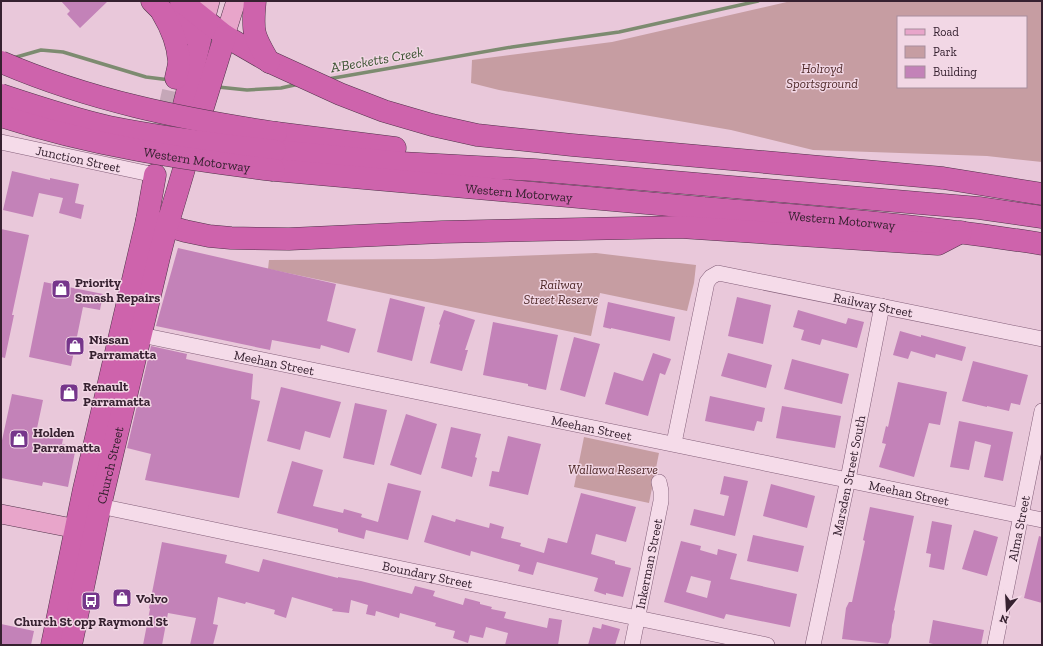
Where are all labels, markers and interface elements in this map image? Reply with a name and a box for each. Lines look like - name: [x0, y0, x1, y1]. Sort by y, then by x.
- legend: [897, 16, 1027, 88]
- text: Road: [933, 25, 959, 39]
- water label: A'Becketts Creek: [328, 43, 425, 77]
- text: Park: [933, 45, 958, 59]
- park label: Holroyd Sportsground: [786, 61, 858, 91]
- text: Building: [933, 65, 977, 79]
- street label: Junction Street: [34, 142, 122, 175]
- street label: Western Motorway: [143, 144, 252, 175]
- street label: Western Motorway: [465, 180, 574, 205]
- street label: Western Motorway: [788, 207, 897, 232]
- place label: Priority Smash Repairs: [75, 275, 160, 305]
- park label: Railway Street Reserve: [523, 277, 599, 307]
- shop icon: Priority Smash Repairs: [50, 278, 72, 300]
- street label: Railway Street: [832, 289, 914, 320]
- place label: Nissan Parramatta: [89, 332, 157, 362]
- shop icon: Nissan Parramatta: [64, 335, 86, 357]
- street label: Meehan Street: [233, 347, 316, 378]
- place label: Renault Parramatta: [83, 379, 151, 409]
- shop icon: Renault Parramatta: [58, 382, 80, 404]
- street label: Meehan Street: [550, 412, 633, 443]
- street label: Marsden Street South: [829, 413, 868, 537]
- place label: Holden Parramatta: [33, 425, 101, 455]
- street label: Church Street: [93, 425, 126, 505]
- shop icon: Holden Parramatta: [8, 428, 30, 450]
- park label: Wallawa Reserve: [568, 462, 658, 477]
- street label: Meehan Street: [867, 477, 951, 508]
- street label: Alma Street: [1005, 494, 1032, 562]
- street label: Inkerman Street: [632, 517, 665, 610]
- street label: Boundary Street: [381, 558, 474, 591]
- shop icon: Volvo: [111, 587, 133, 609]
- bus stop icon: Church St opp Raymond St: [80, 590, 102, 612]
- north arrow: [987, 590, 1027, 630]
- place label: Volvo: [136, 591, 168, 606]
- text: N: [997, 611, 1010, 627]
- place label: Church St opp Raymond St: [14, 614, 169, 629]

